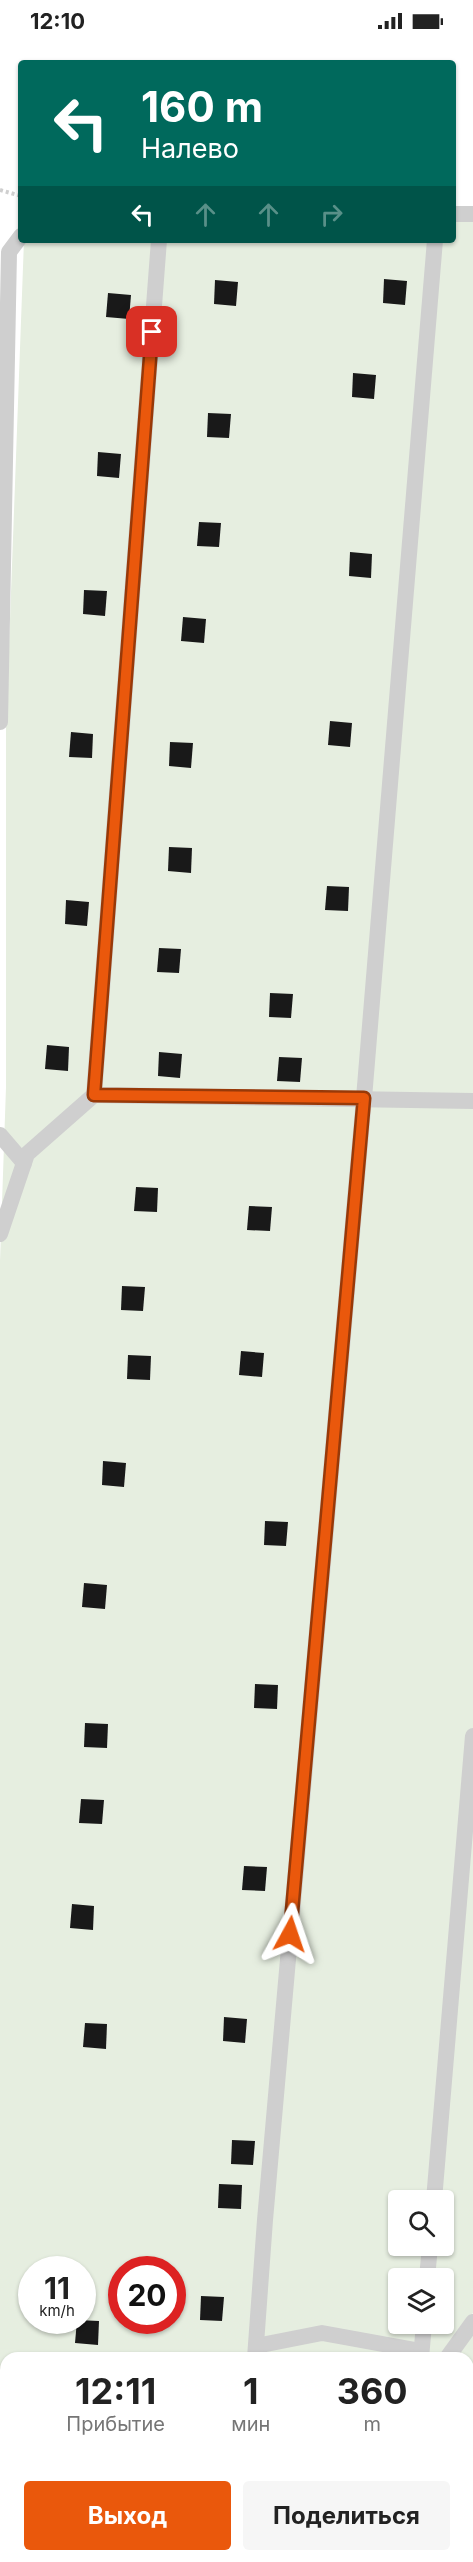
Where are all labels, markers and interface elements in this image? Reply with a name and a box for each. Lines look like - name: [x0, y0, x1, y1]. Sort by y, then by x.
- text: 12:10: [30, 8, 85, 34]
- text: 160 m: [141, 81, 263, 132]
- icon: left: [42, 84, 120, 162]
- text: Налево: [141, 132, 239, 165]
- icon: left: [126, 198, 159, 231]
- icon: ahead: [189, 198, 222, 231]
- icon: ahead: [252, 198, 285, 231]
- icon: right: [315, 198, 348, 231]
- pin: [126, 306, 177, 357]
- icon: arrive: [135, 315, 168, 348]
- position arrow: [258, 1902, 322, 1966]
- map controls: [388, 2190, 454, 2334]
- button: search: [388, 2190, 454, 2256]
- speed limit sign: 20: [108, 2256, 186, 2334]
- button: layers: [388, 2268, 454, 2334]
- text: 11: [44, 2270, 70, 2306]
- text: km/h: [39, 2301, 75, 2320]
- text: 12:11: [75, 2369, 156, 2413]
- text: 1: [243, 2369, 259, 2413]
- text: 360: [337, 2369, 408, 2413]
- text: Прибытие: [66, 2412, 165, 2436]
- text: мин: [231, 2412, 270, 2436]
- text: m: [363, 2412, 381, 2436]
- button: Выход: [24, 2481, 231, 2550]
- button: Поделиться: [243, 2481, 450, 2550]

